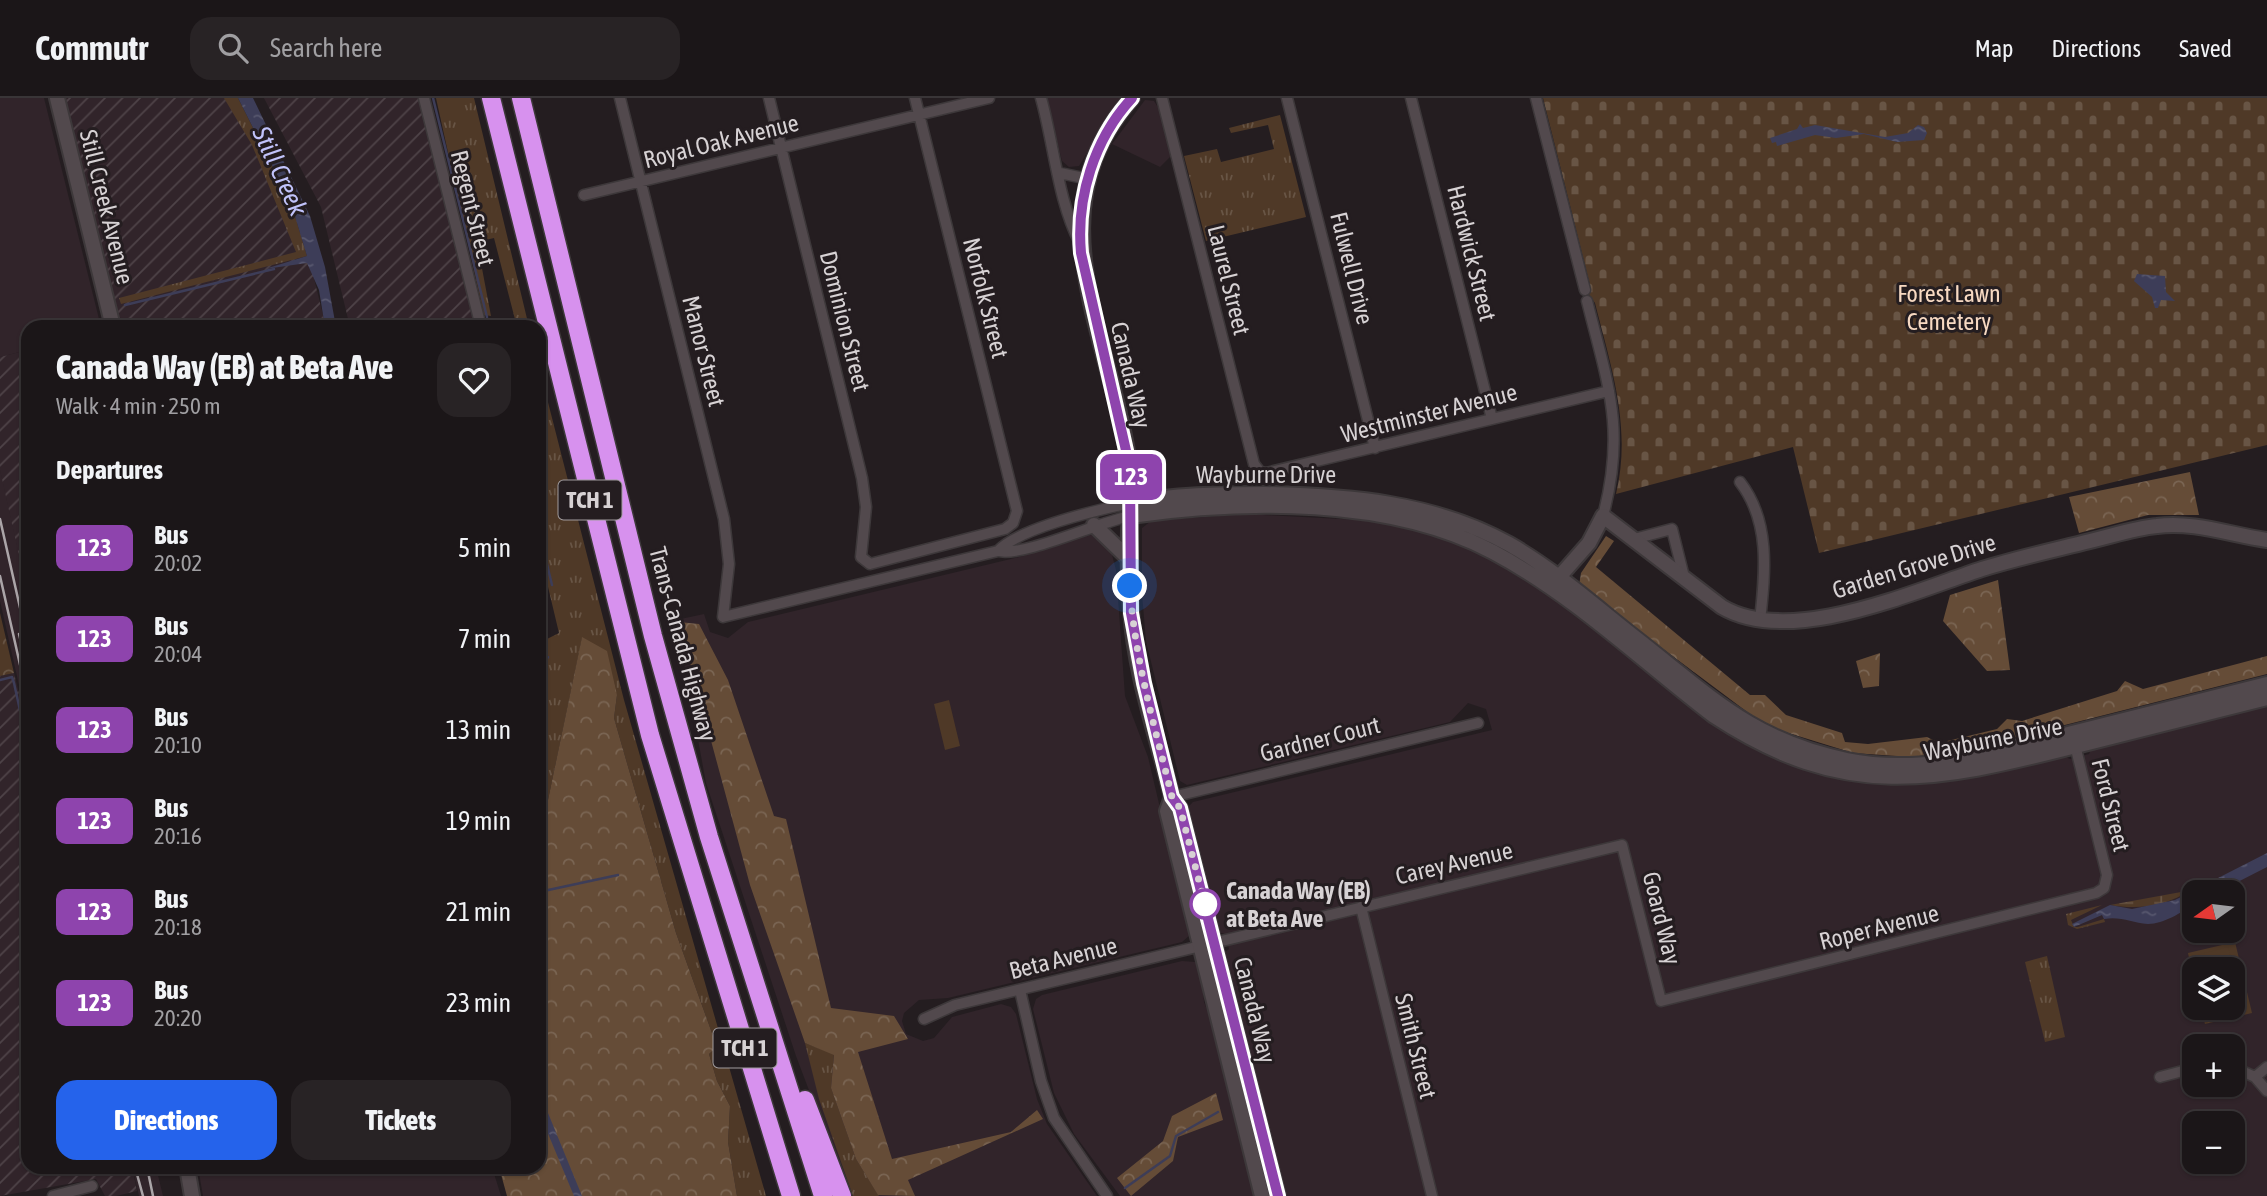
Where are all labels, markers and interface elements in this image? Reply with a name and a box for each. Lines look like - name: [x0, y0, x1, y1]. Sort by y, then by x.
- search box: [190, 17, 680, 80]
- text: Commutr: [35, 29, 148, 67]
- icon: search: [214, 29, 252, 67]
- text: Search here: [270, 33, 382, 63]
- text: Map: [1975, 35, 2013, 62]
- text: Directions: [2051, 35, 2141, 62]
- text: Saved: [2179, 35, 2232, 62]
- street label: Royal Oak Avenue: [641, 109, 801, 173]
- water label: Still Creek: [246, 121, 314, 221]
- street label: Still Creek Avenue: [75, 127, 139, 287]
- street label: Regent Street: [446, 147, 500, 269]
- street label: Hardwick Street: [1442, 182, 1502, 324]
- street label: Fulwell Drive: [1325, 209, 1379, 327]
- street label: Laurel Street: [1202, 222, 1256, 338]
- street label: Norfolk Street: [958, 235, 1014, 361]
- street label: Dominion Street: [815, 248, 875, 394]
- park label: Forest Lawn Cemetery: [1897, 280, 2001, 335]
- street label: Manor Street: [677, 293, 731, 409]
- street label: Canada Way: [1106, 319, 1156, 431]
- button: heart: [437, 343, 511, 417]
- text: Canada Way (EB) at Beta Ave: [56, 348, 393, 386]
- street label: Westminster Avenue: [1338, 378, 1520, 448]
- text: Walk · 4 min · 250 m: [56, 393, 220, 419]
- line badge: 123: [1091, 454, 1171, 500]
- text: Departures: [56, 455, 163, 485]
- street label: Wayburne Drive: [1196, 461, 1336, 488]
- text: 123: [1114, 463, 1148, 490]
- road number: TCH 1: [558, 480, 622, 520]
- text: Bus: [154, 520, 188, 550]
- street label: Garden Grove Drive: [1829, 528, 1999, 604]
- text: 5 min: [458, 533, 511, 563]
- text: 123: [78, 534, 111, 561]
- street label: Trans-Canada Highway: [644, 544, 722, 744]
- text: 20:02: [154, 550, 202, 576]
- your location: [1112, 568, 1147, 603]
- text: Bus: [154, 611, 188, 641]
- text: 7 min: [458, 624, 511, 654]
- text: 123: [78, 625, 111, 652]
- text: 20:04: [154, 641, 202, 667]
- text: Bus: [154, 702, 188, 732]
- street label: Gardner Court: [1257, 711, 1383, 767]
- street label: Wayburne Drive: [1922, 712, 2064, 766]
- text: 13 min: [446, 715, 511, 745]
- text: 123: [78, 716, 111, 743]
- text: 20:10: [154, 732, 202, 758]
- street label: Ford Street: [2086, 756, 2136, 854]
- text: Bus: [154, 793, 188, 823]
- text: 19 min: [446, 806, 511, 836]
- text: 123: [78, 807, 111, 834]
- text: 20:16: [154, 823, 202, 849]
- street label: Carey Avenue: [1393, 836, 1515, 890]
- street label: Goard Way: [1637, 869, 1687, 967]
- place label: Canada Way (EB) at Beta Ave: [1226, 877, 1371, 932]
- north arrow: [2182, 880, 2245, 943]
- map controls: [2182, 880, 2245, 1174]
- text: Bus: [154, 884, 188, 914]
- marker: Canada Way (EB) at Beta Ave: [1190, 889, 1220, 919]
- text: 21 min: [446, 897, 511, 927]
- text: 123: [78, 898, 111, 925]
- street label: Roper Avenue: [1816, 899, 1942, 955]
- text: 20:18: [154, 914, 202, 940]
- street label: Beta Avenue: [1006, 932, 1120, 984]
- street label: Canada Way: [1229, 954, 1281, 1066]
- button: layers: [2182, 957, 2245, 1020]
- text: Bus: [154, 975, 188, 1005]
- text: 23 min: [446, 988, 511, 1018]
- text: 123: [78, 989, 111, 1016]
- street label: Smith Street: [1390, 991, 1442, 1101]
- text: 20:20: [154, 1005, 202, 1031]
- road number: TCH 1: [714, 1029, 776, 1068]
- button: +: [2182, 1034, 2245, 1097]
- button: Directions: [56, 1080, 277, 1160]
- button: Tickets: [291, 1080, 511, 1160]
- button: −: [2182, 1111, 2245, 1174]

